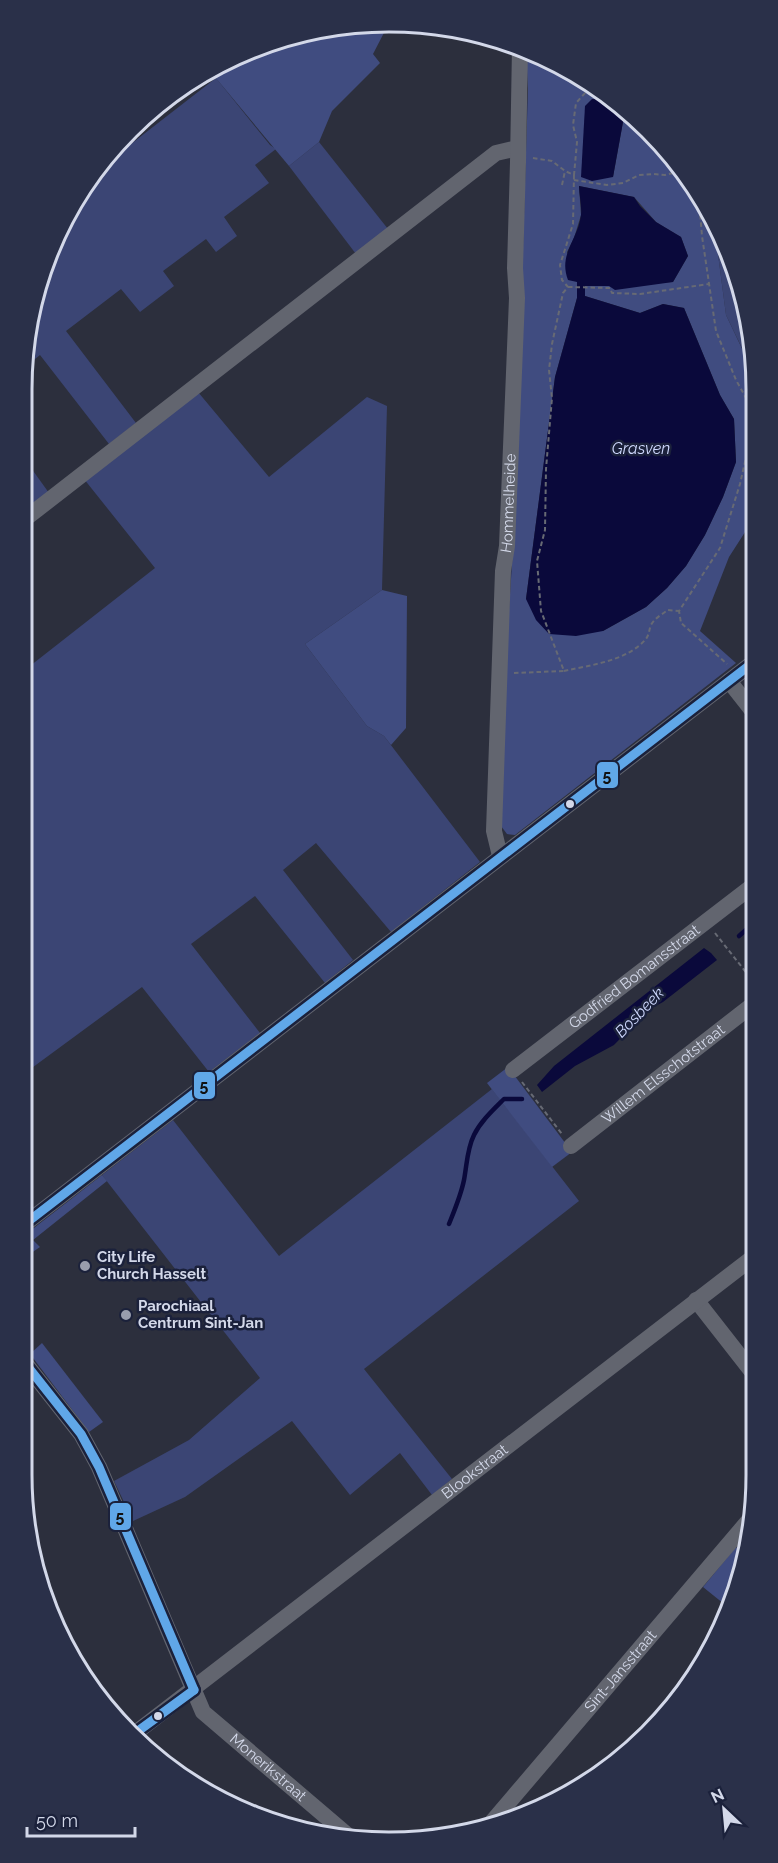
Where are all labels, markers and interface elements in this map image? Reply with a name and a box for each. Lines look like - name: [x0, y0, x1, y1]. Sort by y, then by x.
- water label: Grasven: [612, 439, 670, 458]
- street label: Hommelheide: [497, 453, 520, 554]
- line badge: 5: [596, 761, 619, 789]
- text: 5: [603, 766, 612, 785]
- unlabelled marker: [564, 798, 576, 810]
- street label: Godfried Bomansstraat: [565, 921, 703, 1033]
- water label: Bosbeek: [611, 983, 668, 1041]
- street label: Willem Elsschotstraat: [598, 1021, 728, 1128]
- line badge: 5: [193, 1071, 216, 1100]
- text: 5: [200, 1076, 209, 1095]
- place label: City Life Church Hasselt: [97, 1248, 207, 1283]
- marker: City Life Church Hasselt: [78, 1259, 92, 1273]
- place label: Parochiaal Centrum Sint-Jan: [138, 1297, 263, 1332]
- marker: Parochiaal Centrum Sint-Jan: [119, 1308, 133, 1322]
- street label: Blookstraat: [438, 1440, 511, 1503]
- line badge: 5: [109, 1502, 132, 1531]
- text: 5: [116, 1507, 125, 1526]
- street label: Sint-Jansstraat: [581, 1627, 660, 1716]
- unlabelled marker: [152, 1710, 164, 1722]
- street label: Monerikstraat: [226, 1730, 310, 1805]
- north arrow: [694, 1779, 754, 1839]
- text: N: [708, 1785, 727, 1807]
- scale bar: [27, 1800, 135, 1838]
- text: 50 m: [36, 1810, 78, 1831]

